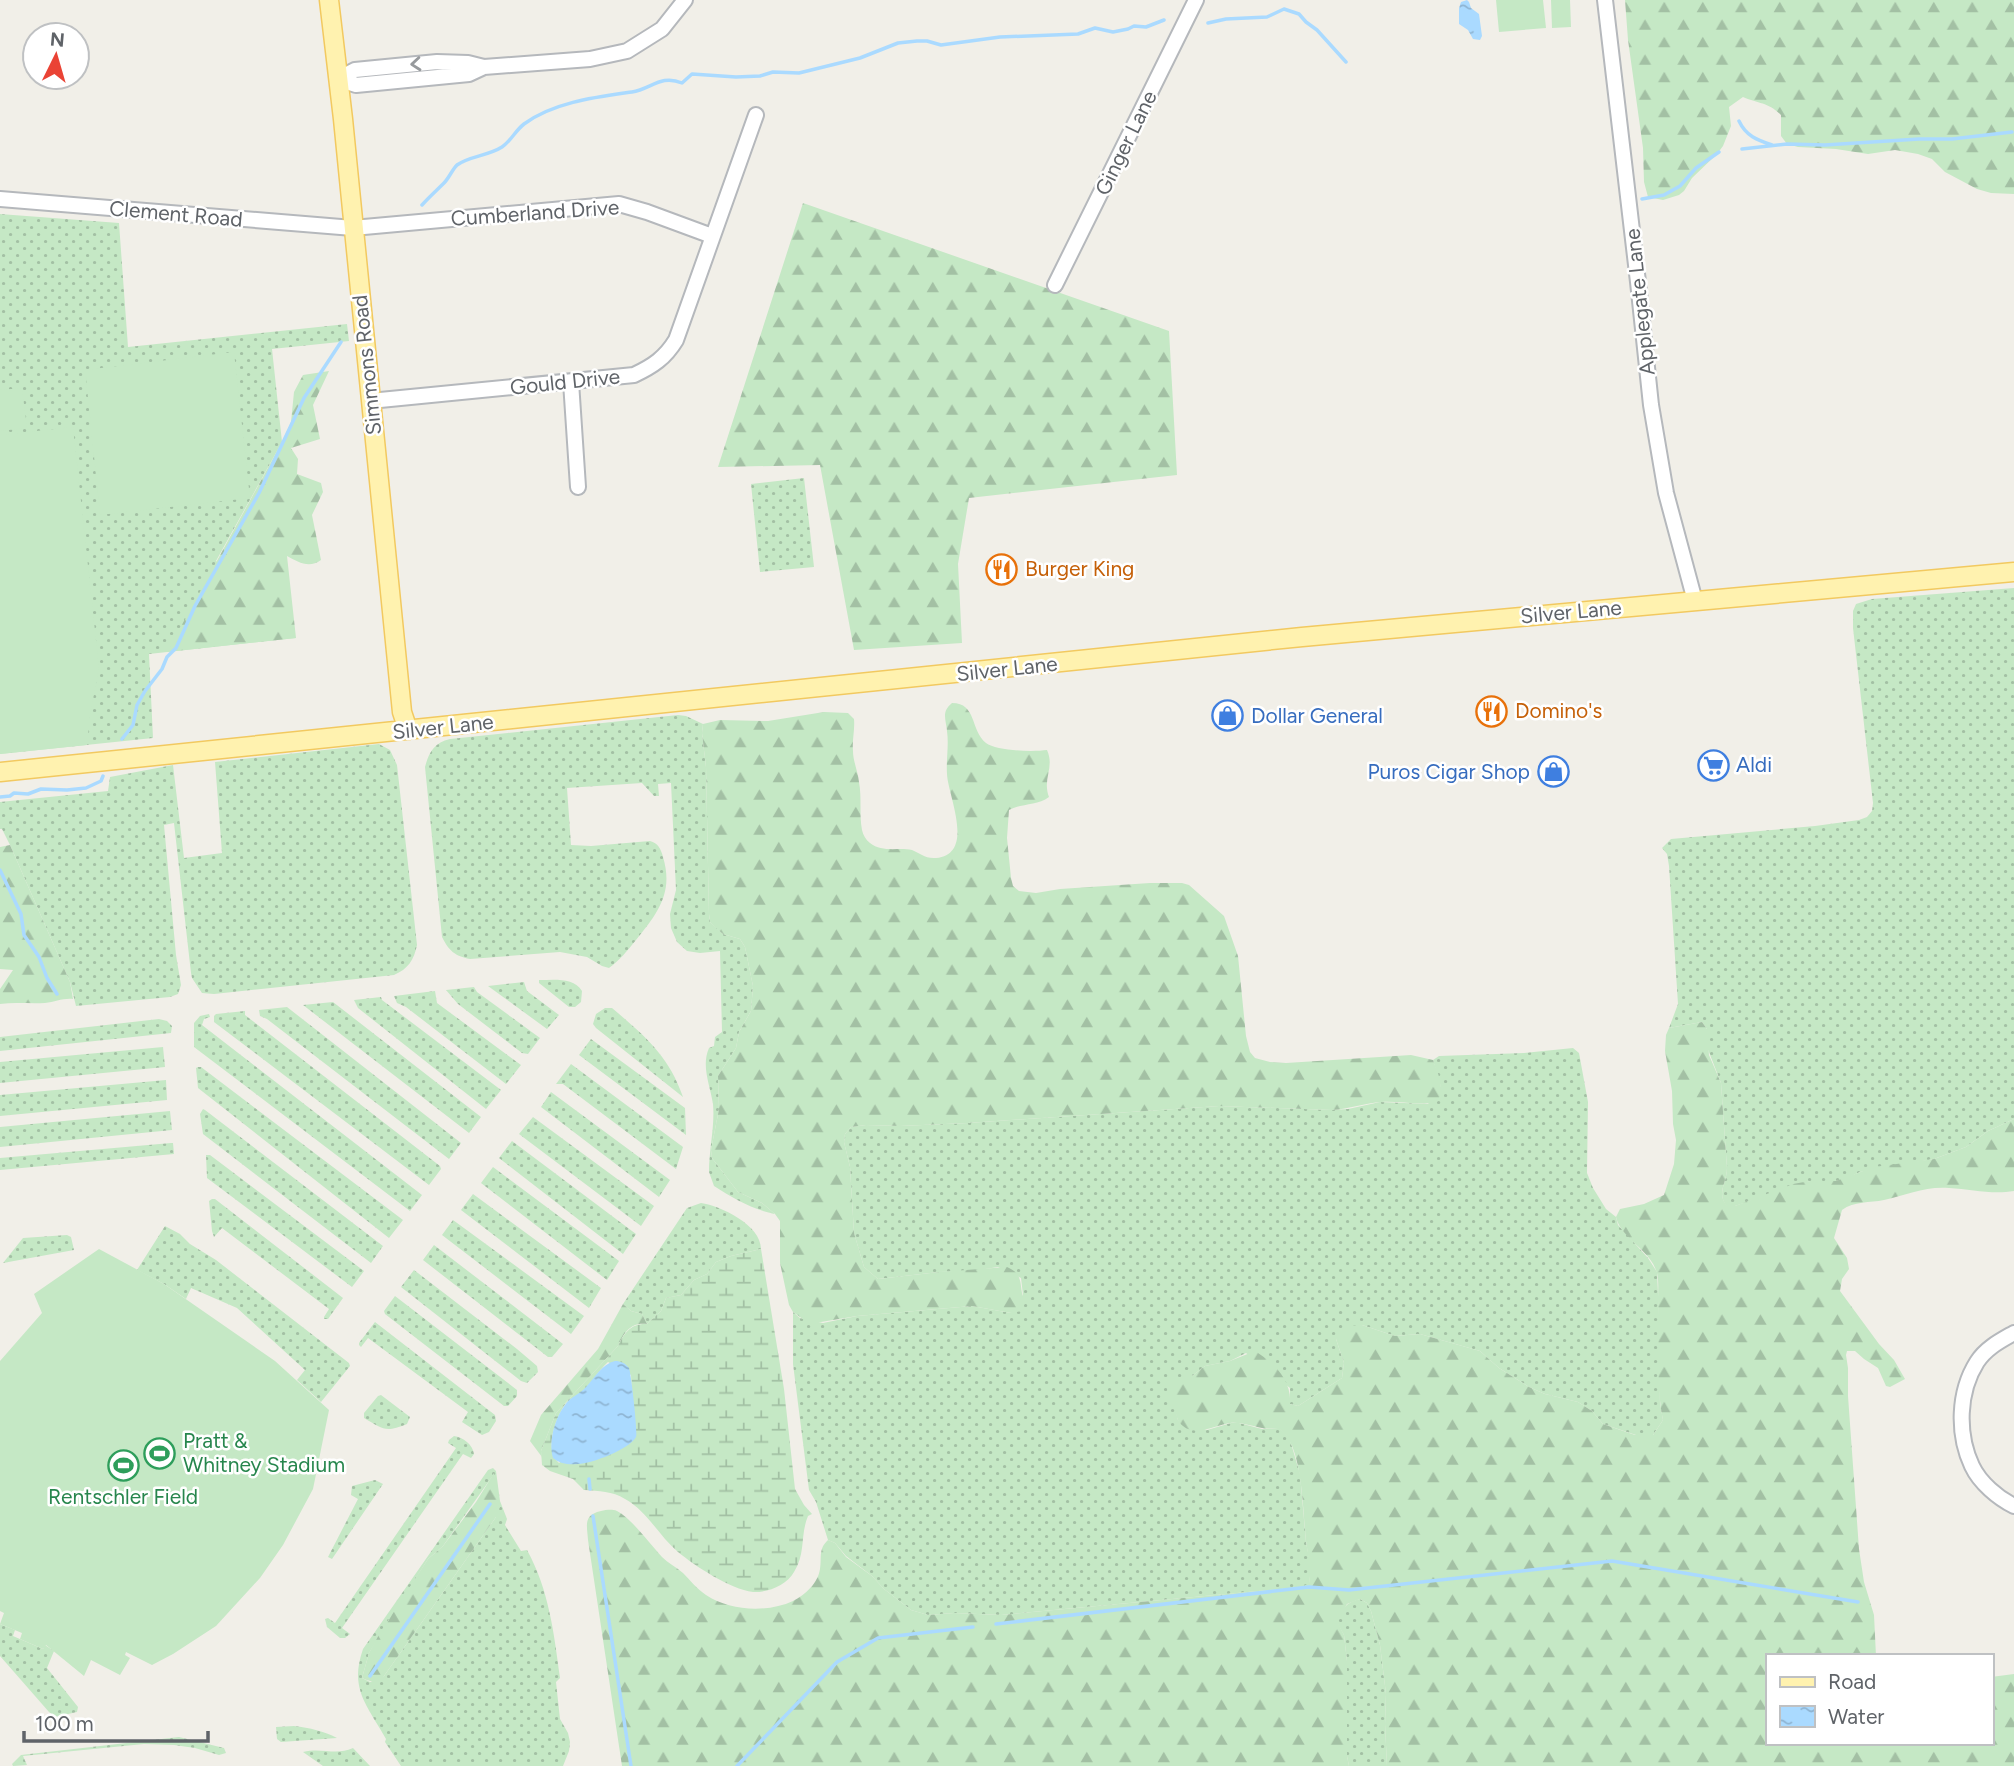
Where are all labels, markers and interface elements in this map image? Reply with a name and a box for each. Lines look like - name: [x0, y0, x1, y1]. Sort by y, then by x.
- north arrow: [21, 21, 91, 91]
- text: N: [49, 27, 66, 52]
- one-way arrow: [411, 56, 422, 71]
- street label: Ginger Lane: [1089, 86, 1162, 199]
- street label: Cumberland Drive: [450, 194, 620, 231]
- street label: Clement Road: [108, 195, 244, 232]
- street label: Applegate Lane: [1619, 227, 1660, 377]
- street label: Simmons Road: [347, 294, 386, 436]
- street label: Gould Drive: [509, 363, 621, 400]
- restaurant icon: Burger King: [985, 552, 1019, 586]
- place label: Burger King: [1025, 556, 1134, 581]
- street label: Silver Lane: [1519, 595, 1623, 628]
- street label: Silver Lane: [955, 651, 1059, 686]
- restaurant icon: Domino's: [1475, 694, 1509, 728]
- place label: Domino's: [1515, 698, 1602, 723]
- shop icon: Dollar General: [1211, 699, 1245, 733]
- place label: Dollar General: [1251, 703, 1383, 728]
- street label: Silver Lane: [391, 709, 495, 744]
- supermarket icon: Aldi: [1696, 748, 1730, 782]
- place label: Aldi: [1736, 752, 1772, 777]
- shop icon: Puros Cigar Shop: [1536, 755, 1570, 789]
- place label: Puros Cigar Shop: [1367, 759, 1530, 784]
- place label: Pratt & Whitney Stadium: [183, 1428, 345, 1477]
- sports icon: Pratt & Whitney Stadium: [143, 1436, 177, 1470]
- sports icon: Rentschler Field: [106, 1448, 140, 1482]
- place label: Rentschler Field: [48, 1484, 198, 1509]
- legend: [1766, 1654, 1993, 1745]
- text: Road: [1828, 1669, 1876, 1694]
- scale bar: [24, 1700, 208, 1744]
- text: Water: [1828, 1704, 1884, 1729]
- text: 100 m: [35, 1711, 94, 1736]

